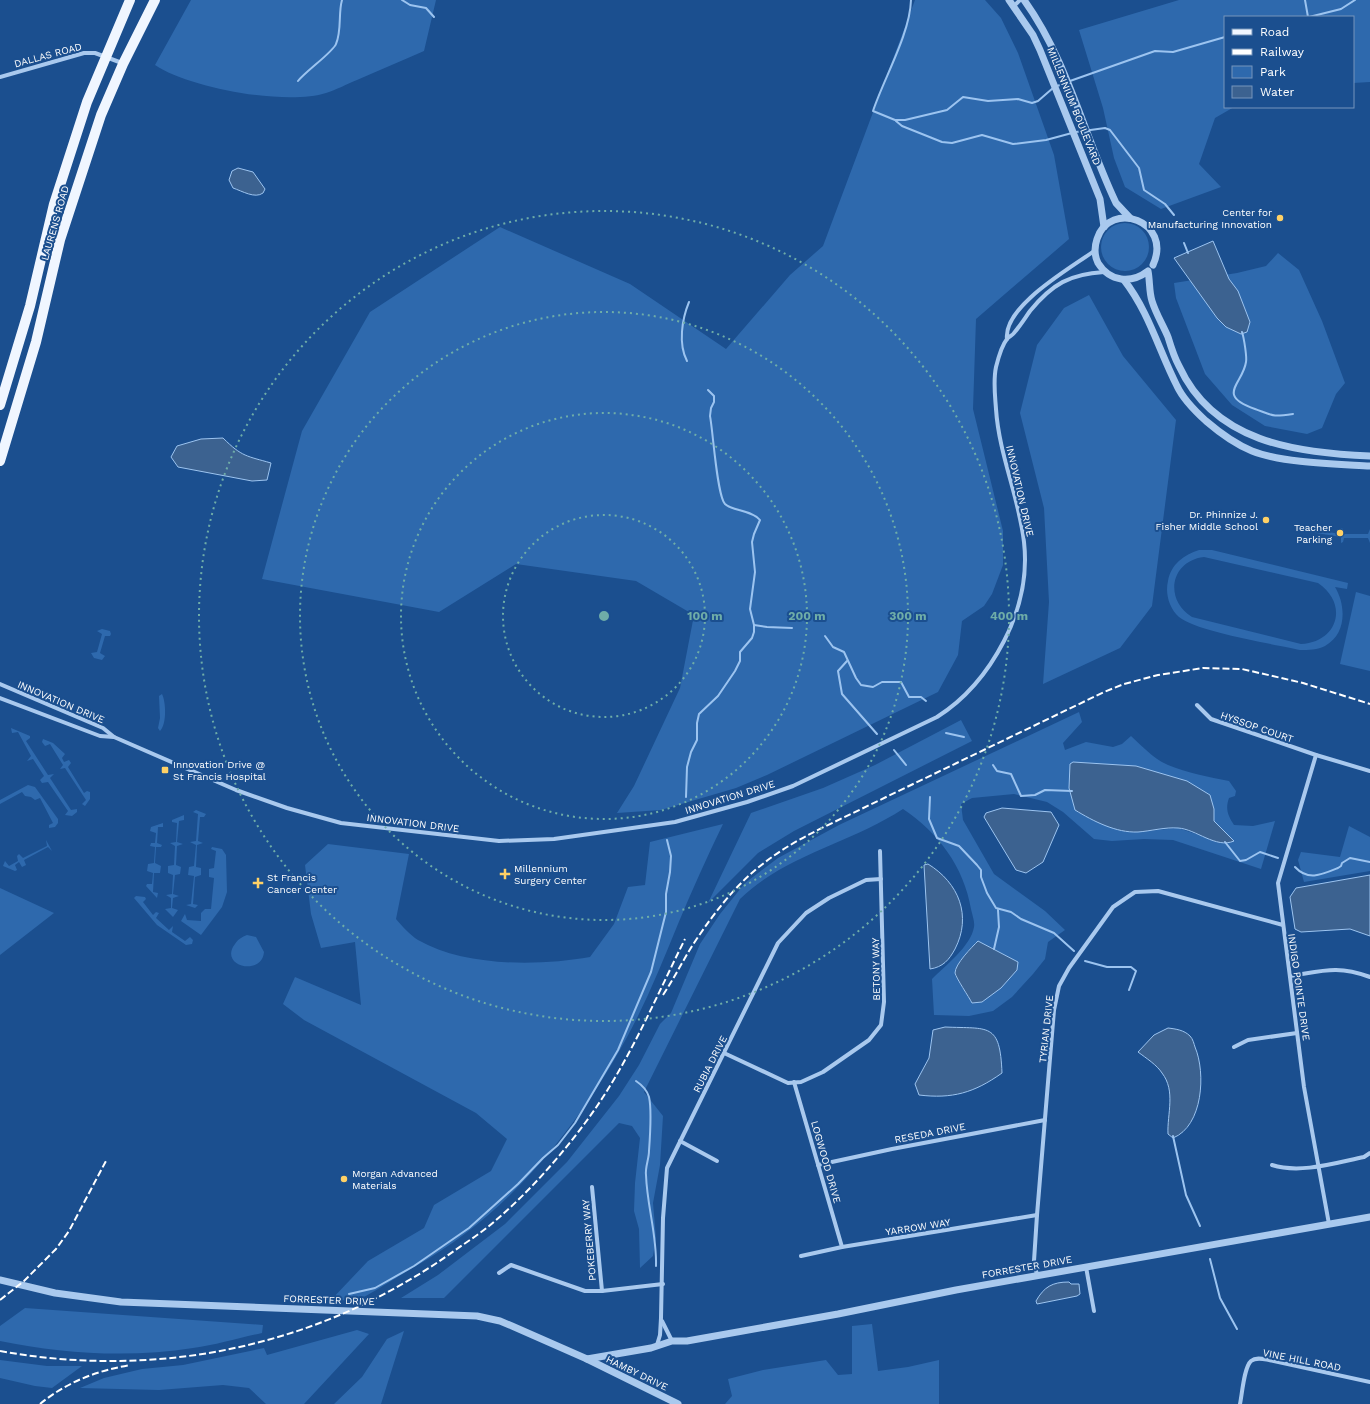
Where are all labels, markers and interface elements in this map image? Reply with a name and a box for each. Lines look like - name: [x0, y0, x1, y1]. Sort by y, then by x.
- legend: [1224, 16, 1354, 108]
- text: Road: [1260, 25, 1289, 39]
- street label: DALLAS ROAD: [13, 41, 83, 69]
- street label: MILLENNIUM BOULEVARD: [1045, 45, 1103, 167]
- text: Railway: [1260, 45, 1305, 59]
- text: Park: [1260, 65, 1286, 79]
- text: Water: [1260, 85, 1295, 99]
- street label: LAURENS ROAD: [39, 184, 71, 262]
- place label: Center for Manufacturing Innovation: [1148, 207, 1272, 230]
- marker: Center for Manufacturing Innovation: [1275, 213, 1285, 223]
- street label: INNOVATION DRIVE: [1004, 444, 1036, 538]
- place label: Dr. Phinnize J. Fisher Middle School: [1156, 509, 1258, 532]
- marker: Dr. Phinnize J. Fisher Middle School: [1261, 515, 1271, 525]
- place label: Teacher Parking: [1294, 522, 1333, 545]
- marker: Teacher Parking: [1335, 528, 1345, 538]
- centre of rings: [597, 609, 611, 623]
- text: 100 m: [687, 609, 723, 623]
- text: 200 m: [788, 609, 826, 623]
- text: 300 m: [889, 609, 927, 623]
- text: 400 m: [990, 609, 1028, 623]
- street label: INNOVATION DRIVE: [16, 679, 106, 725]
- street label: HYSSOP COURT: [1219, 709, 1295, 745]
- place label: Innovation Drive @ St Francis Hospital: [173, 759, 266, 782]
- marker: Innovation Drive @ St Francis Hospital: [160, 765, 170, 775]
- street label: INNOVATION DRIVE: [684, 778, 776, 816]
- street label: INNOVATION DRIVE: [366, 812, 460, 834]
- place label: Millennium Surgery Center: [514, 863, 587, 886]
- marker: Millennium Surgery Center: [499, 868, 511, 880]
- place label: St Francis Cancer Center: [267, 872, 337, 895]
- marker: St Francis Cancer Center: [252, 877, 264, 889]
- street label: INDIGO POINTE DRIVE: [1286, 933, 1312, 1041]
- street label: BETONY WAY: [870, 937, 882, 1001]
- street label: TYRIAN DRIVE: [1037, 995, 1055, 1063]
- street label: RUBIA DRIVE: [691, 1034, 729, 1094]
- street label: LOGWOOD DRIVE: [809, 1120, 843, 1204]
- street label: RESEDA DRIVE: [894, 1121, 966, 1145]
- place label: Morgan Advanced Materials: [352, 1168, 438, 1191]
- marker: Morgan Advanced Materials: [339, 1174, 349, 1184]
- street label: POKEBERRY WAY: [580, 1198, 598, 1281]
- street label: YARROW WAY: [885, 1216, 952, 1238]
- street label: FORRESTER DRIVE: [981, 1254, 1073, 1280]
- street label: FORRESTER DRIVE: [283, 1293, 375, 1307]
- street label: VINE HILL ROAD: [1262, 1347, 1342, 1373]
- street label: HAMBY DRIVE: [604, 1353, 670, 1393]

